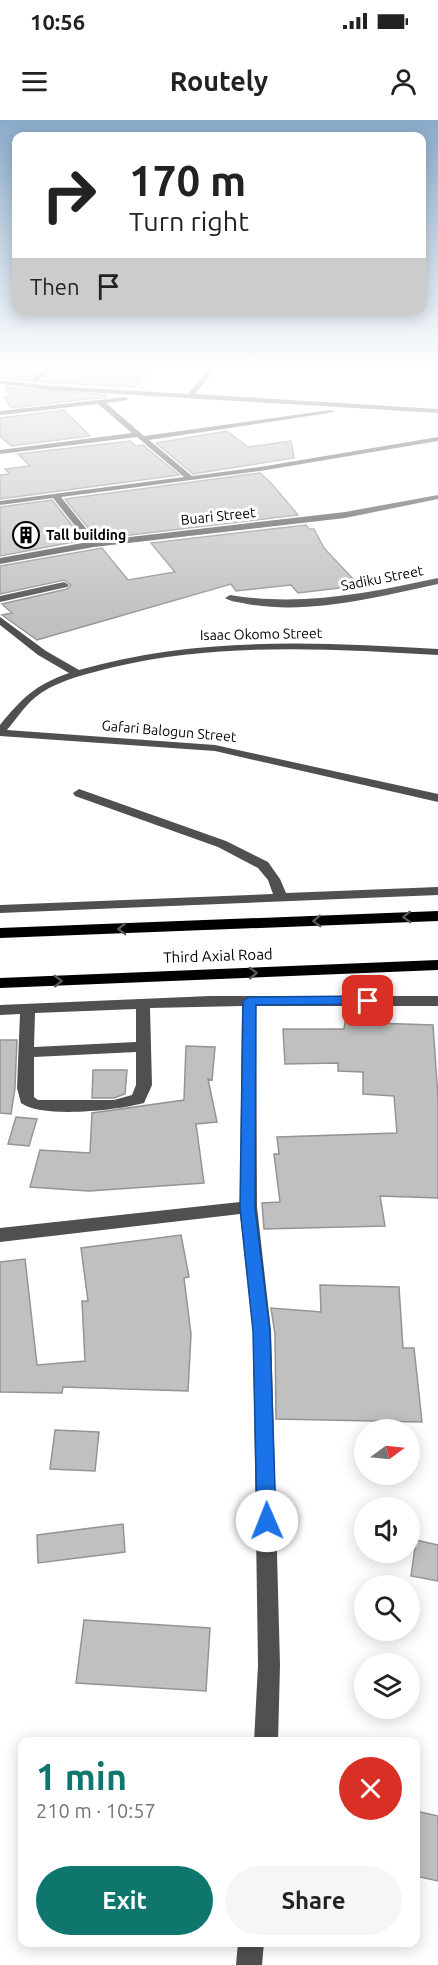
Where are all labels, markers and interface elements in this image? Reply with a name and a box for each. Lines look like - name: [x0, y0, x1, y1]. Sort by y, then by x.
- text: 10:56: [30, 9, 85, 34]
- icon: menu: [18, 65, 51, 98]
- icon: person: [387, 65, 420, 98]
- text: Routely: [170, 66, 268, 96]
- icon: right: [30, 156, 108, 234]
- text: 170 m: [129, 157, 246, 204]
- text: Turn right: [129, 206, 249, 236]
- icon: arrive: [92, 270, 125, 303]
- text: Then: [30, 274, 80, 299]
- street label: Buari Street: [180, 504, 257, 528]
- building icon: Tall building: [11, 520, 41, 550]
- place label: Tall building: [46, 527, 126, 543]
- street label: Sadiku Street: [339, 562, 425, 594]
- street label: Isaac Okomo Street: [200, 625, 323, 643]
- street label: Gafari Balogun Street: [101, 717, 238, 745]
- one-way arrow: [402, 911, 411, 924]
- one-way arrow: [312, 915, 321, 927]
- one-way arrow: [117, 922, 126, 935]
- street label: Third Axial Road: [163, 945, 273, 966]
- one-way arrow: [249, 966, 258, 979]
- one-way arrow: [54, 974, 63, 987]
- pin: [342, 975, 393, 1026]
- icon: arrive: [351, 984, 384, 1017]
- north arrow: [354, 1419, 420, 1485]
- map controls: [354, 1419, 420, 1719]
- position arrow: [235, 1489, 299, 1553]
- button: sound: [354, 1497, 420, 1563]
- button: search: [354, 1575, 420, 1641]
- button: layers: [354, 1653, 420, 1719]
- text: 1 min: [36, 1756, 127, 1797]
- button: close: [339, 1757, 402, 1820]
- text: 210 m · 10:57: [36, 1799, 156, 1822]
- button: Exit: [36, 1866, 213, 1935]
- button: Share: [225, 1866, 402, 1935]

